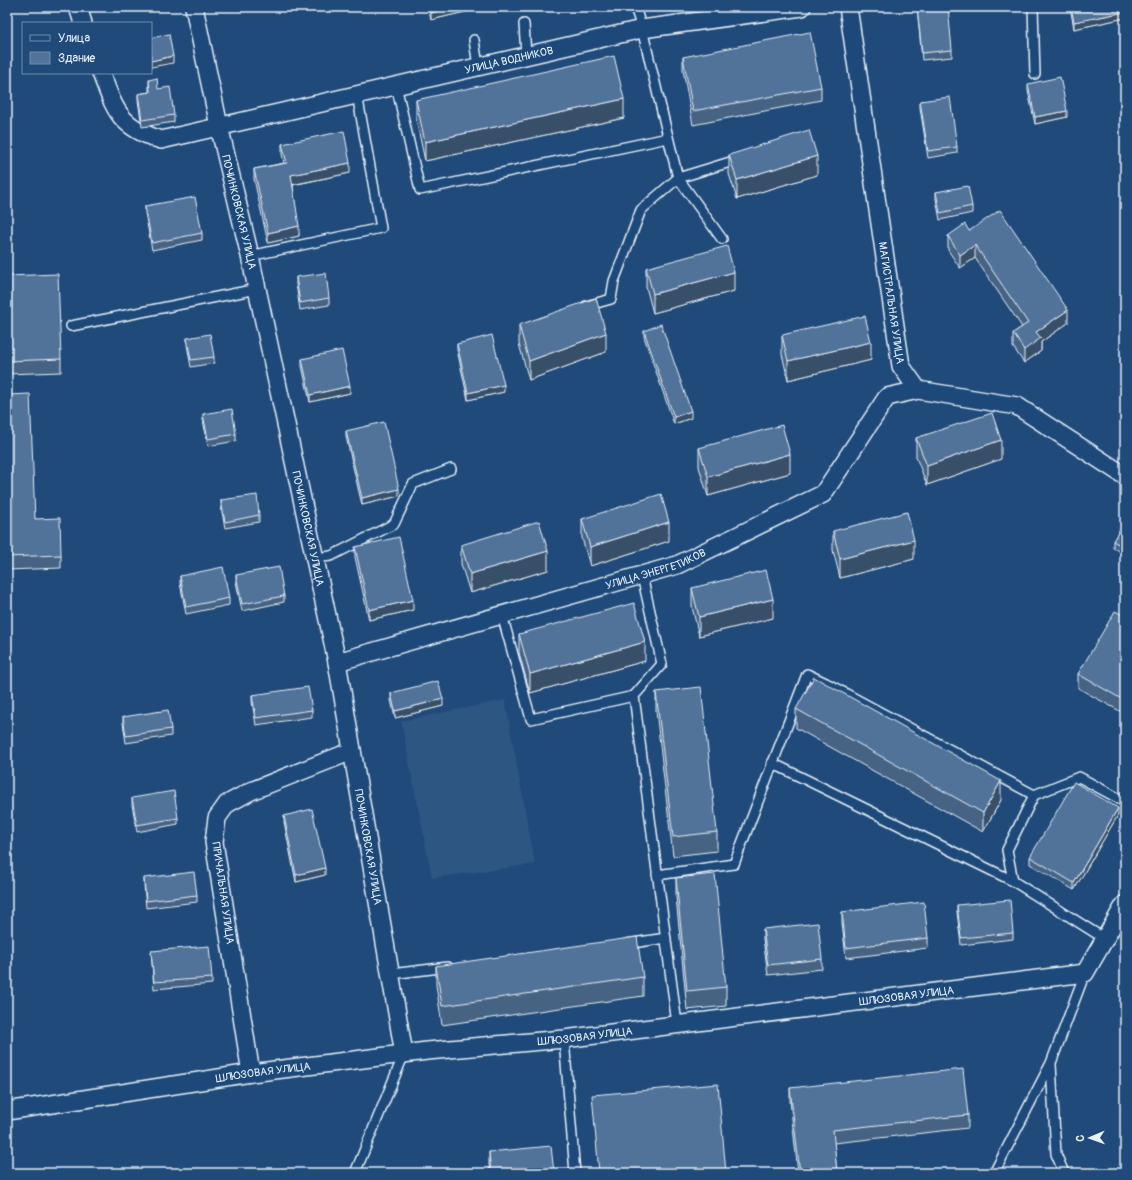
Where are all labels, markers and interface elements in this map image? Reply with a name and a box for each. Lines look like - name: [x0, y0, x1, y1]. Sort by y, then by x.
- legend: [22, 22, 152, 74]
- text: Улица: [58, 31, 90, 46]
- street label: УЛИЦА ВОДНИКОВ: [464, 43, 554, 76]
- text: Здание: [58, 51, 95, 66]
- street label: ПОЧИНКОВСКАЯ УЛИЦА: [220, 153, 259, 270]
- street label: МАГИСТРАЛЬНАЯ УЛИЦА: [876, 241, 907, 365]
- street label: ПОЧИНКОВСКАЯ УЛИЦА: [290, 470, 327, 587]
- street label: УЛИЦА ЭНЕРГЕТИКОВ: [604, 546, 708, 592]
- street label: ПОЧИНКОВСКАЯ УЛИЦА: [352, 788, 385, 906]
- street label: ПРИЧАЛЬНАЯ УЛИЦА: [209, 841, 237, 945]
- street label: ШЛЮЗОВАЯ УЛИЦА: [858, 983, 955, 1008]
- street label: ШЛЮЗОВАЯ УЛИЦА: [537, 1024, 633, 1048]
- street label: ШЛЮЗОВАЯ УЛИЦА: [215, 1059, 311, 1085]
- north arrow: [1070, 1118, 1110, 1158]
- text: С: [1074, 1135, 1087, 1142]

